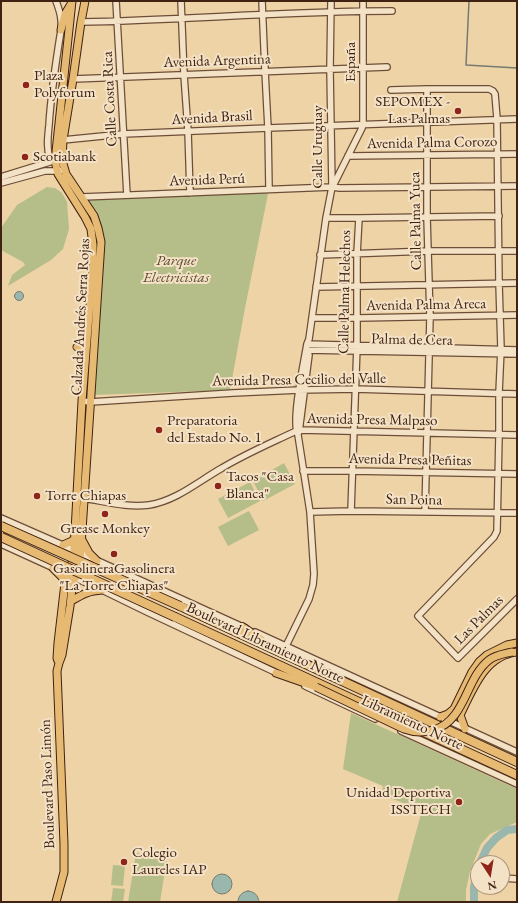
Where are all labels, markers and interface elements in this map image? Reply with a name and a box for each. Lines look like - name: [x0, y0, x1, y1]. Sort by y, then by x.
- street label: España: [342, 42, 360, 82]
- street label: Avenida Argentina: [163, 50, 271, 72]
- street label: Calle Costa Rica: [99, 51, 121, 147]
- place label: Plaza Polyforum: [34, 67, 95, 102]
- marker: Plaza Polyforum: [21, 80, 31, 90]
- place label: SEPOMEX - Las Palmas: [375, 93, 450, 128]
- street label: Calle Uruguay: [309, 105, 327, 189]
- marker: SEPOMEX - Las Palmas: [453, 106, 463, 116]
- street label: Avenida Brasil: [171, 107, 253, 129]
- street label: Avenida Palma Corozo: [367, 133, 497, 153]
- place label: Scotiabank: [33, 148, 96, 166]
- marker: Scotiabank: [20, 152, 30, 162]
- street label: Avenida Perú: [169, 170, 245, 190]
- street label: Calle Palma Yuca: [406, 171, 426, 271]
- street label: Calle Palma Helechos: [335, 230, 355, 354]
- street label: Calzada Andrés Serra Rojas: [68, 238, 94, 396]
- park label: Parque Electricistas: [143, 252, 209, 287]
- street label: Avenida Palma Areca: [366, 295, 486, 315]
- street label: Palma de Cera: [371, 330, 453, 350]
- street label: Avenida Presa Cecilio del Valle: [212, 369, 386, 391]
- street label: Avenida Presa Malpaso: [306, 410, 438, 430]
- place label: Preparatoria del Estado No. 1: [167, 412, 262, 447]
- marker: Preparatoria del Estado No. 1: [154, 425, 164, 435]
- street label: Avenida Presa Peñitas: [348, 450, 472, 470]
- place label: Tacos "Casa Blanca": [226, 468, 294, 503]
- marker: Tacos "Casa Blanca": [213, 481, 223, 491]
- place label: Torre Chiapas: [45, 487, 126, 505]
- marker: Torre Chiapas: [32, 491, 42, 501]
- street label: San Poina: [386, 491, 442, 509]
- marker: Grease Monkey: [100, 509, 110, 519]
- place label: Grease Monkey: [60, 520, 150, 538]
- marker: GasolineraGasolinera "La Torre Chiapas": [109, 549, 119, 559]
- place label: GasolineraGasolinera "La Torre Chiapas": [53, 560, 175, 595]
- street label: Las Palmas: [451, 592, 507, 648]
- street label: Boulevard Libramiento Norte: [183, 599, 347, 687]
- street label: Libramiento Norte: [358, 692, 466, 754]
- street label: Boulevard Paso Limón: [37, 719, 59, 849]
- place label: Unidad Deportiva ISSTECH: [346, 784, 451, 819]
- marker: Unidad Deportiva ISSTECH: [454, 797, 464, 807]
- place label: Colegio Laureles IAP: [132, 844, 207, 879]
- north arrow: [470, 855, 510, 895]
- marker: Colegio Laureles IAP: [119, 857, 129, 867]
- text: N: [486, 878, 498, 894]

